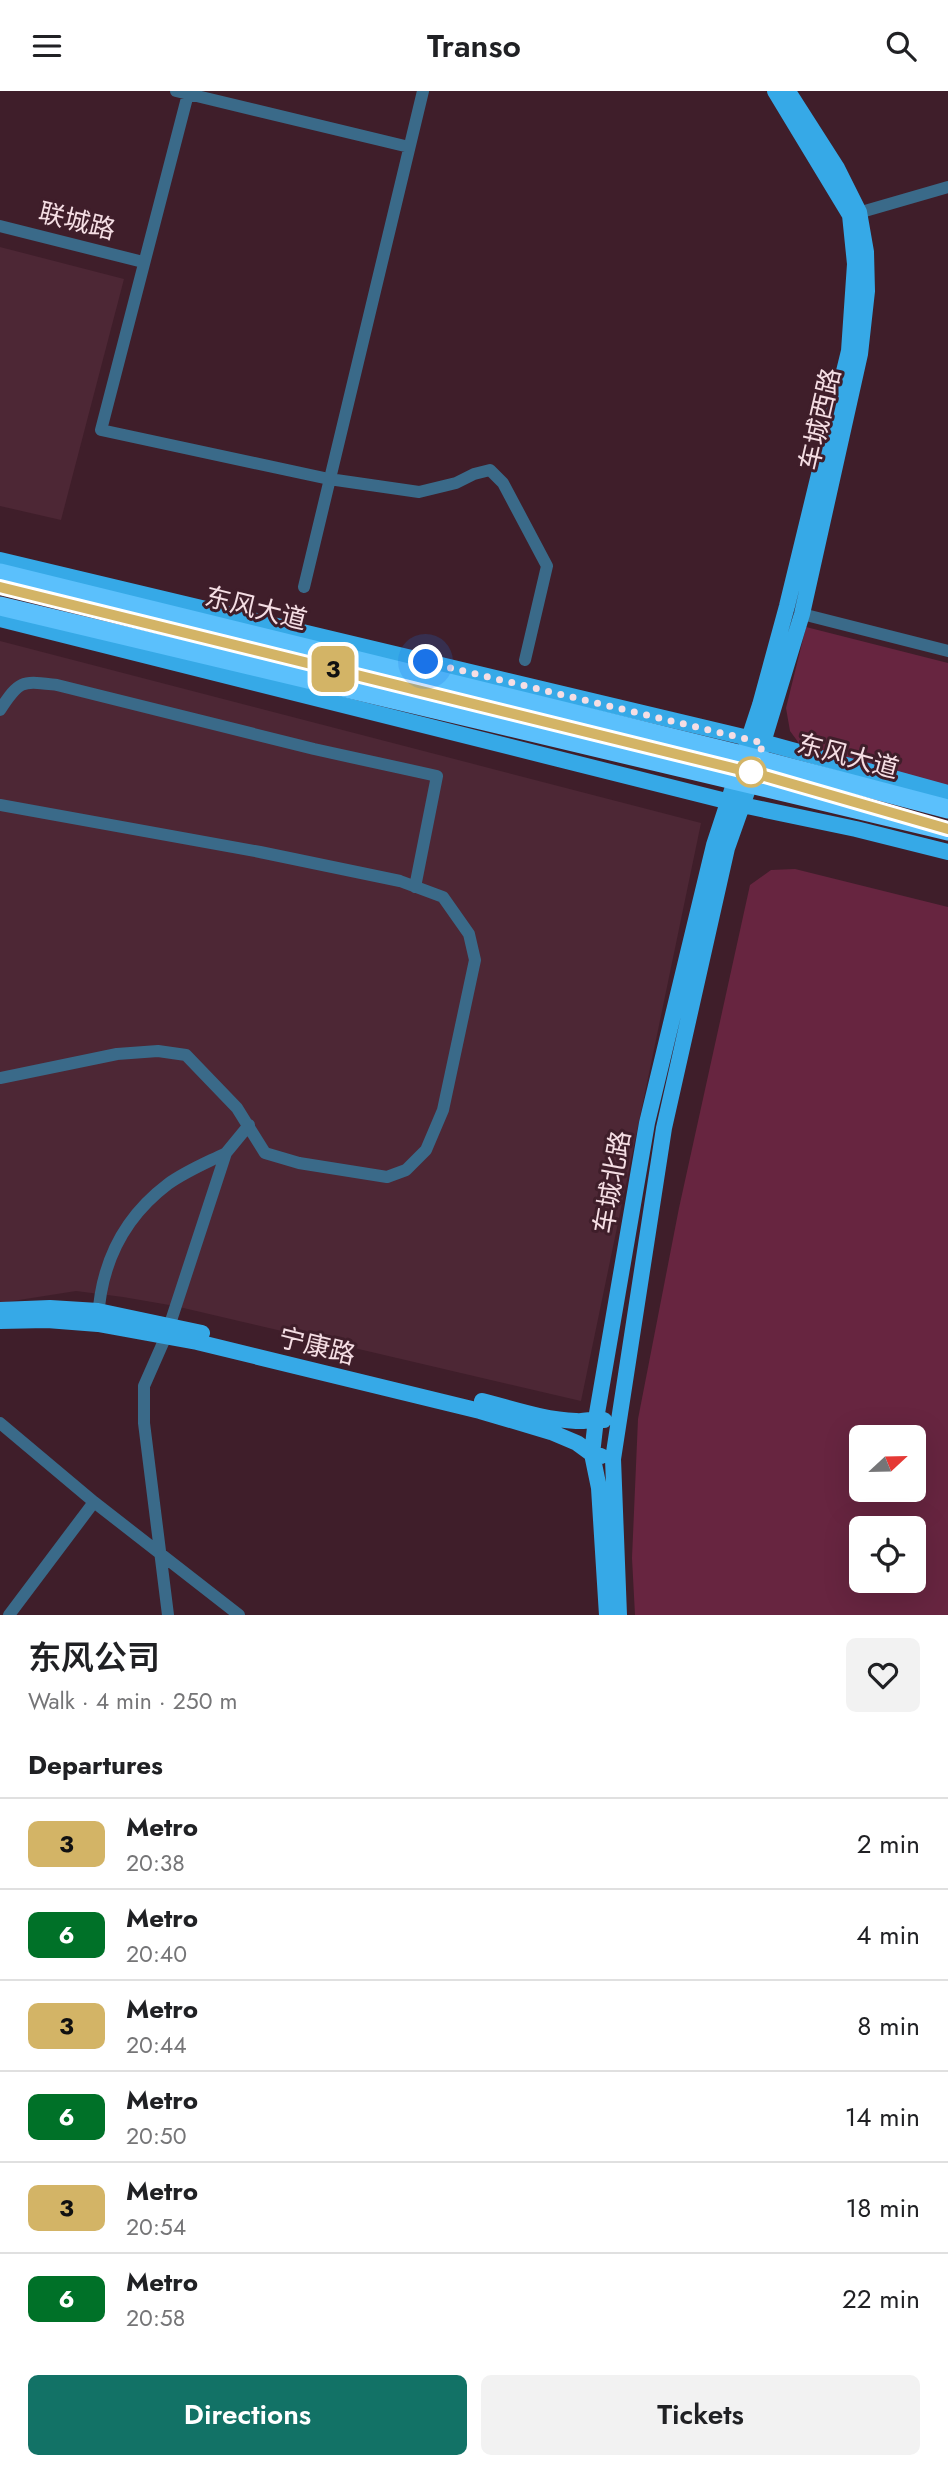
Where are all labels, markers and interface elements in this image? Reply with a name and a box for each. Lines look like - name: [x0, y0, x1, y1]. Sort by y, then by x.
- text: Transo: [427, 23, 521, 69]
- icon: menu: [28, 27, 66, 65]
- icon: search: [882, 27, 920, 65]
- street label: 联城路: [35, 193, 119, 249]
- street label: 车城西路: [790, 364, 850, 474]
- street label: 东风大道: [201, 577, 311, 639]
- your location: [408, 644, 443, 679]
- line badge: 3: [310, 646, 356, 692]
- text: 3: [326, 651, 340, 686]
- street label: 东风大道: [793, 724, 903, 788]
- unlabelled marker: [736, 757, 766, 787]
- street label: 车城北路: [584, 1127, 640, 1237]
- street label: 宁康路: [275, 1318, 359, 1374]
- north arrow: [849, 1425, 926, 1501]
- map controls: [849, 1425, 926, 1593]
- button: locate: [849, 1516, 926, 1593]
- text: 东风公司: [28, 1634, 160, 1681]
- button: heart: [846, 1638, 920, 1712]
- text: Walk · 4 min · 250 m: [28, 1684, 237, 1718]
- text: Departures: [28, 1746, 163, 1784]
- text: Metro: [126, 1808, 198, 1846]
- text: 2 min: [857, 1825, 920, 1863]
- text: 3: [59, 1826, 74, 1861]
- text: 20:38: [126, 1846, 185, 1880]
- text: Metro: [126, 1899, 198, 1937]
- text: 4 min: [856, 1916, 920, 1954]
- text: 6: [58, 1917, 75, 1952]
- text: 20:40: [126, 1937, 187, 1971]
- text: Metro: [126, 1990, 198, 2028]
- text: 8 min: [857, 2007, 920, 2045]
- text: 3: [59, 2008, 74, 2043]
- text: 20:44: [126, 2028, 187, 2062]
- text: Metro: [126, 2081, 198, 2119]
- text: 14 min: [845, 2098, 920, 2136]
- text: 6: [58, 2099, 75, 2134]
- text: 20:50: [126, 2119, 187, 2153]
- text: Metro: [126, 2172, 198, 2210]
- text: 18 min: [846, 2189, 920, 2227]
- text: 3: [59, 2190, 74, 2225]
- text: 20:54: [126, 2210, 186, 2244]
- text: Metro: [126, 2263, 198, 2301]
- text: 22 min: [842, 2280, 920, 2318]
- text: 6: [58, 2281, 75, 2316]
- text: 20:58: [126, 2301, 185, 2335]
- button: Directions: [28, 2375, 467, 2455]
- button: Tickets: [481, 2375, 920, 2455]

